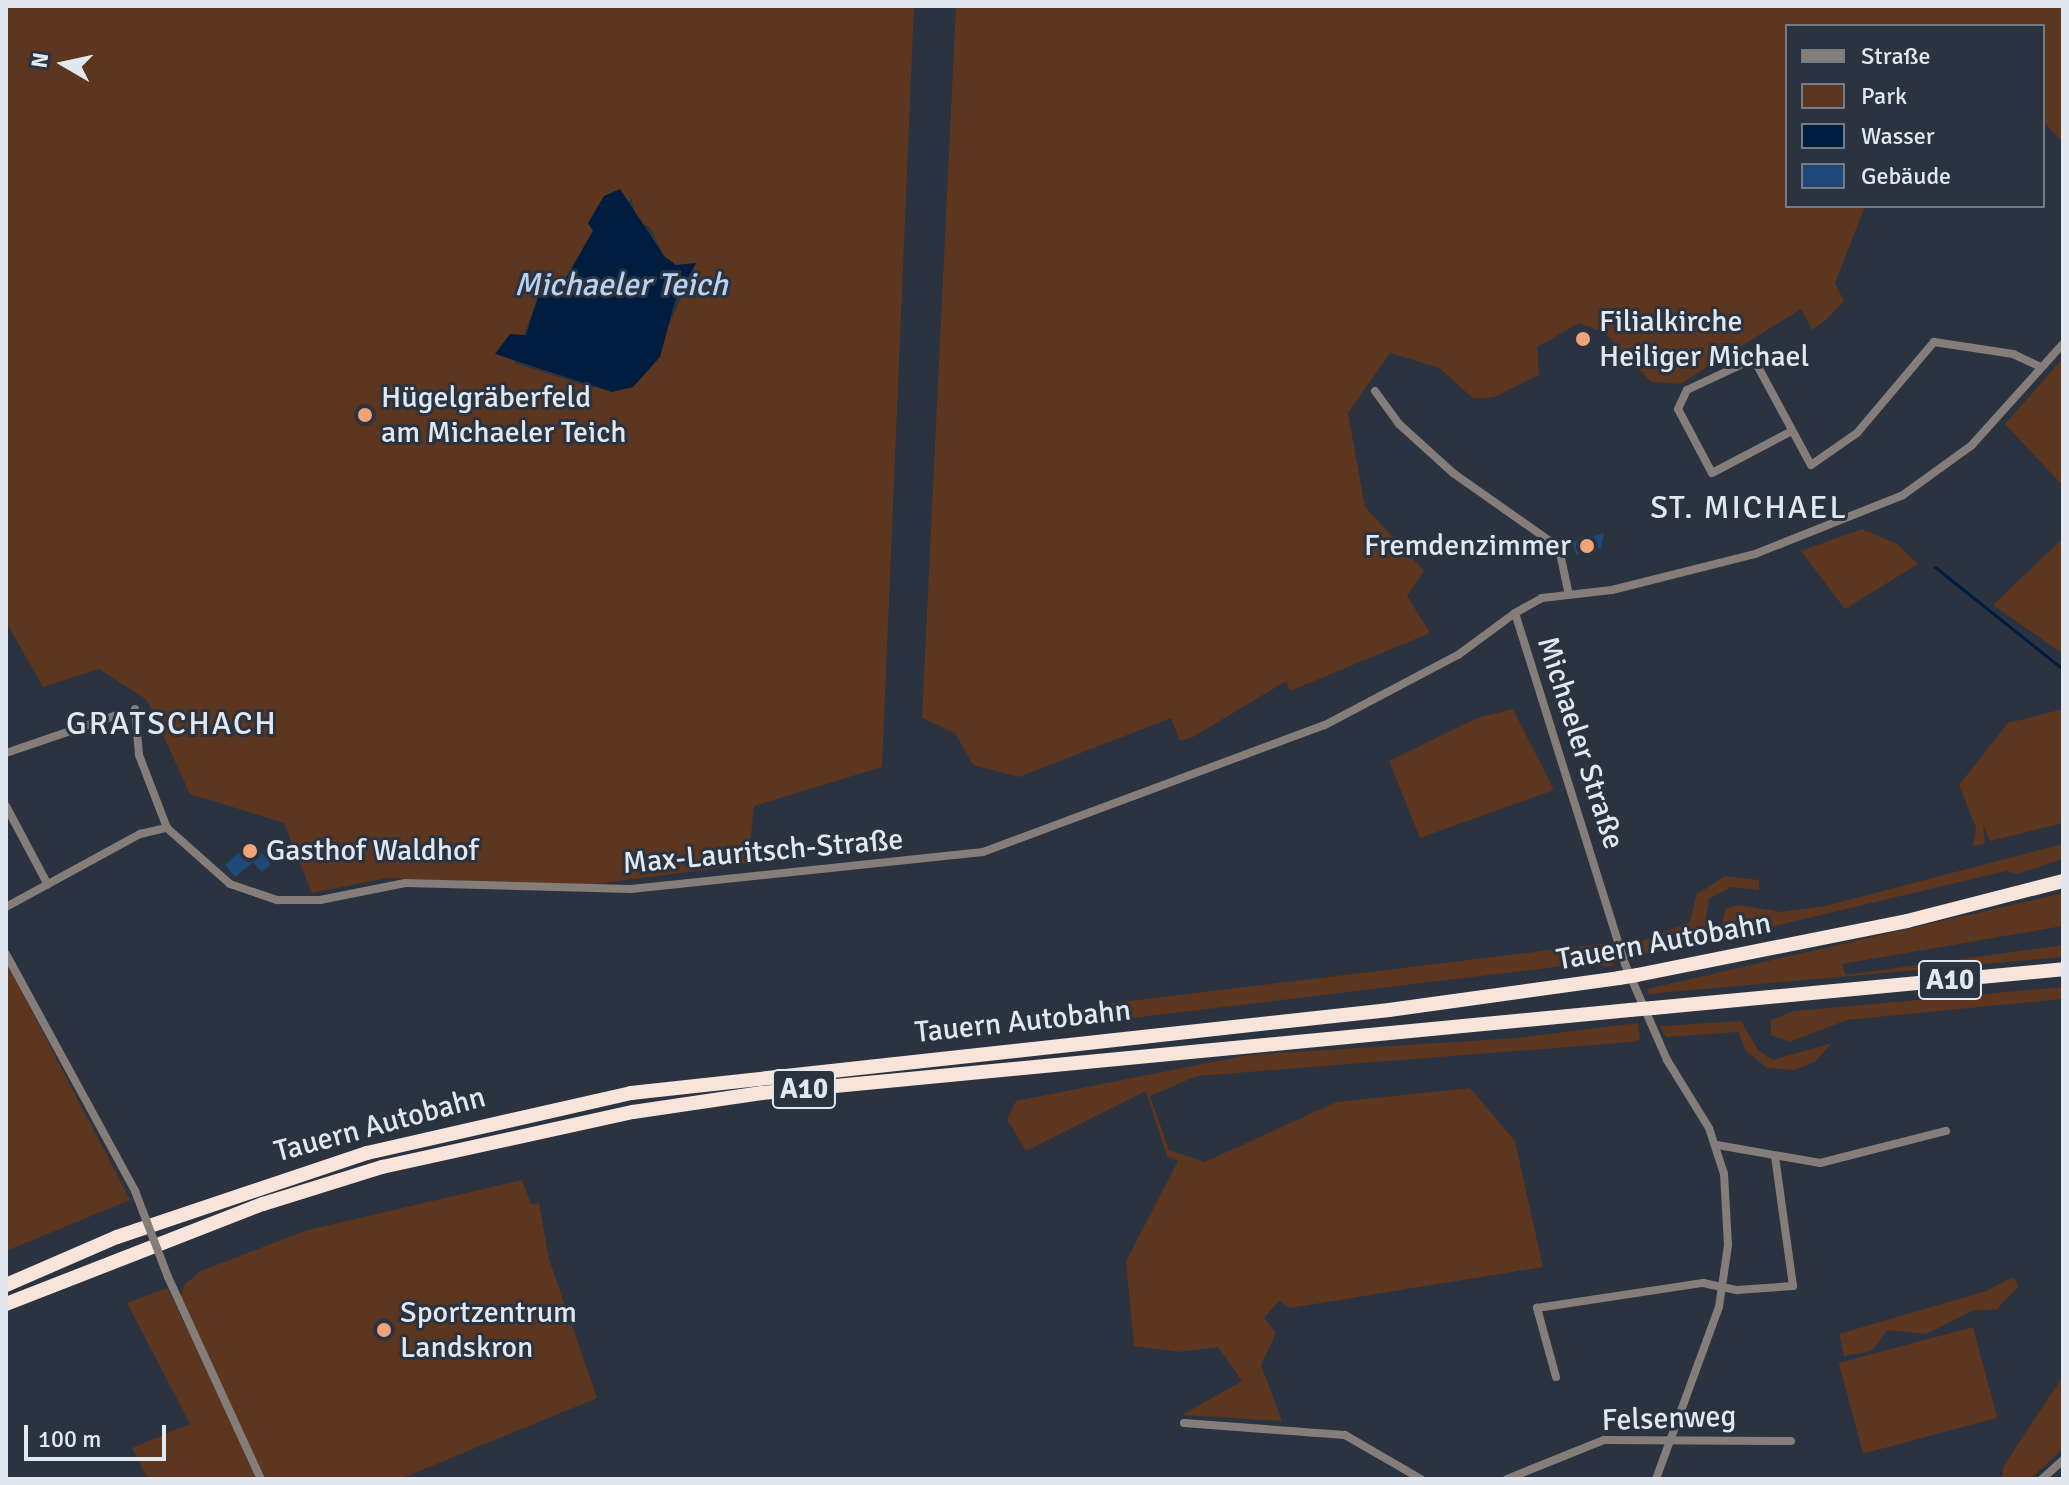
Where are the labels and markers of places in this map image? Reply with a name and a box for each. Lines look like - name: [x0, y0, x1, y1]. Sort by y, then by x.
- place label: Filialkirche Heiliger Michael: [1599, 304, 1809, 374]
- marker: Filialkirche Heiliger Michael: [1574, 330, 1592, 348]
- place label: Hügelgräberfeld am Michaeler Teich: [381, 380, 627, 450]
- marker: Hügelgräberfeld am Michaeler Teich: [356, 406, 374, 424]
- place label: Fremdenzimmer: [1364, 528, 1571, 564]
- marker: Fremdenzimmer: [1578, 537, 1596, 555]
- place label: Gasthof Waldhof: [266, 833, 478, 869]
- marker: Gasthof Waldhof: [241, 842, 259, 860]
- place label: Sportzentrum Landskron: [400, 1295, 577, 1366]
- marker: Sportzentrum Landskron: [375, 1321, 393, 1339]

